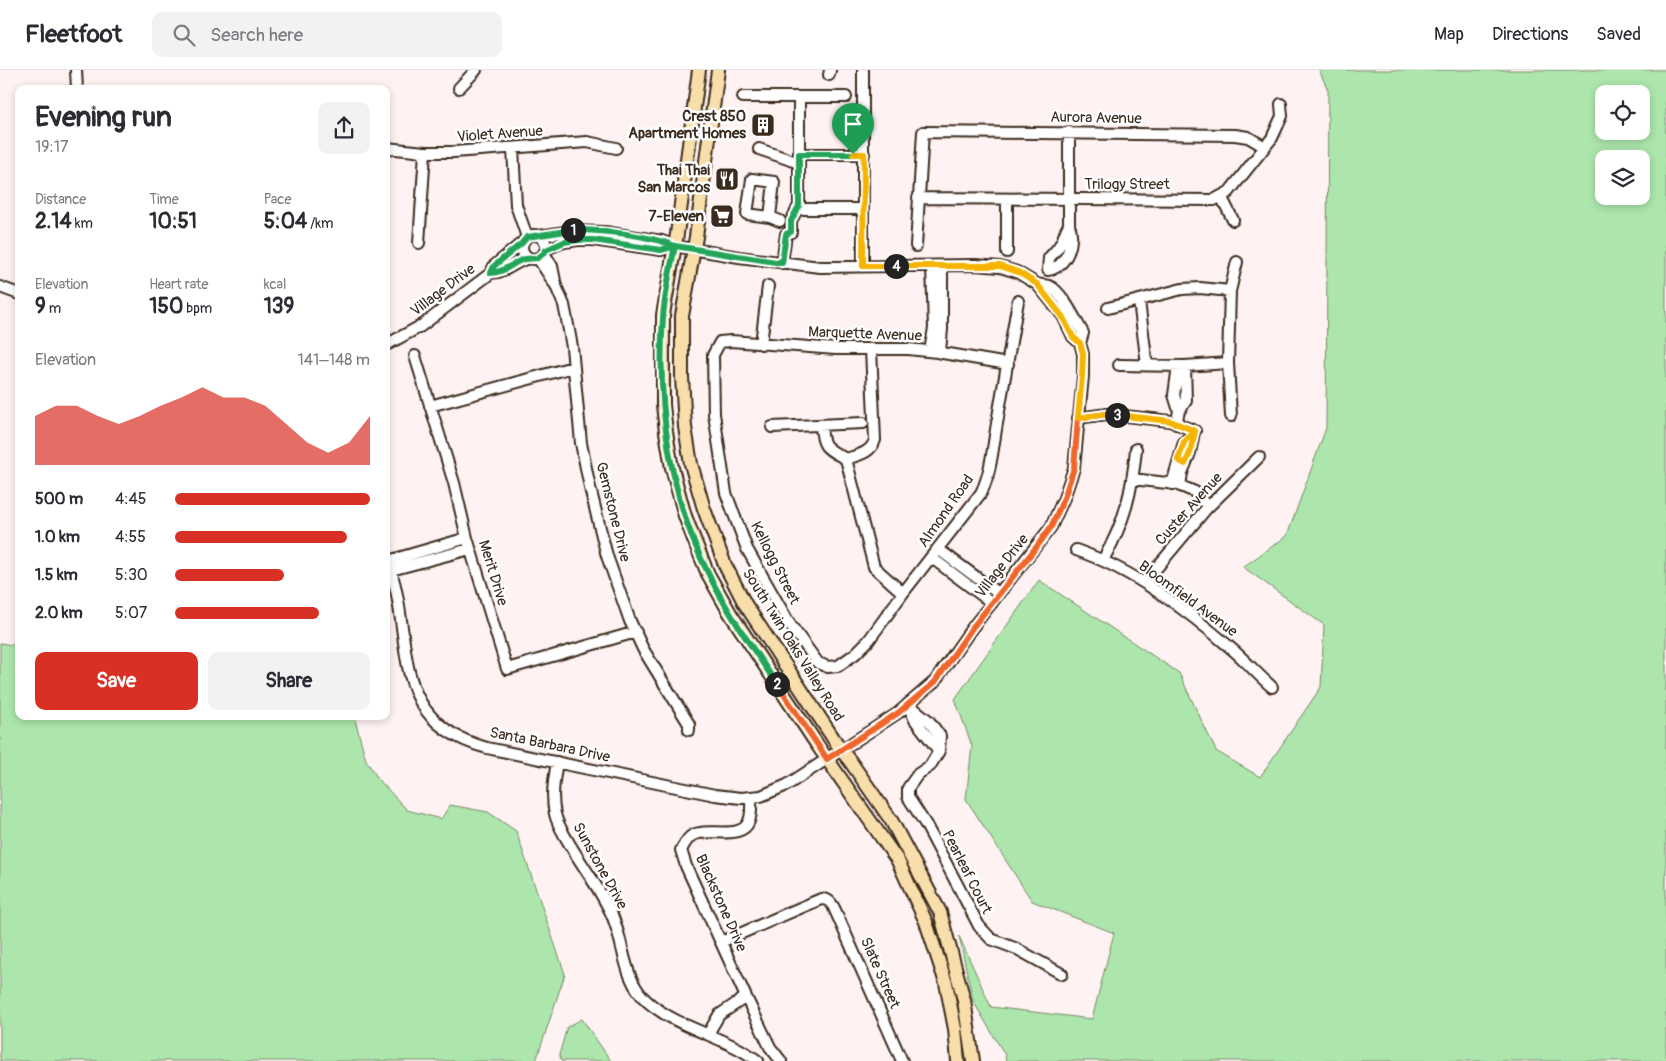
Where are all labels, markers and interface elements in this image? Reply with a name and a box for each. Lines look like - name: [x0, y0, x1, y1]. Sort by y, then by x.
- search box: [152, 12, 502, 57]
- text: Fleetfoot: [25, 20, 122, 49]
- icon: search: [170, 21, 198, 49]
- text: Search here: [210, 23, 303, 47]
- text: Map: [1434, 23, 1464, 46]
- text: Directions: [1492, 23, 1568, 46]
- text: Saved: [1596, 23, 1641, 46]
- map controls: [1595, 85, 1650, 205]
- button: locate: [1595, 85, 1650, 140]
- text: Evening run: [35, 100, 172, 135]
- button: share: [318, 102, 370, 154]
- pin: [832, 103, 874, 154]
- place label: Crest 850 Apartment Homes: [628, 107, 746, 143]
- street label: Aurora Avenue: [1050, 108, 1142, 128]
- icon: arrive: [839, 110, 867, 138]
- building icon: Crest 850 Apartment Homes: [750, 112, 776, 138]
- street label: Violet Avenue: [456, 121, 544, 146]
- text: 19:17: [35, 137, 69, 157]
- button: layers: [1595, 150, 1650, 205]
- place label: Thai Thai San Marcos: [637, 161, 710, 197]
- restaurant icon: Thai Thai San Marcos: [714, 166, 740, 192]
- street label: Trilogy Street: [1084, 175, 1171, 194]
- text: Distance: [35, 191, 86, 208]
- text: Time: [149, 191, 179, 208]
- text: Pace: [264, 191, 291, 208]
- supermarket icon: 7-Eleven: [709, 203, 735, 229]
- place label: 7-Eleven: [649, 207, 704, 226]
- text: 2.14: [35, 208, 72, 235]
- text: 10:51: [149, 208, 197, 235]
- text: 5:04: [264, 208, 307, 235]
- text: km: [72, 215, 93, 232]
- text: /km: [307, 215, 334, 232]
- pin: 1: [560, 218, 586, 242]
- text: 1: [571, 222, 576, 239]
- pin: 4: [884, 254, 908, 278]
- text: 4: [892, 258, 901, 275]
- street label: Village Drive: [407, 259, 480, 320]
- text: Elevation: [35, 276, 88, 293]
- text: Heart rate: [149, 276, 208, 293]
- text: kcal: [264, 276, 286, 293]
- text: 9: [35, 293, 46, 320]
- text: 150: [149, 293, 183, 320]
- text: 139: [264, 293, 294, 320]
- text: m: [46, 300, 61, 317]
- text: bpm: [183, 300, 212, 317]
- street label: Marquette Avenue: [808, 323, 923, 346]
- text: Elevation: [35, 350, 96, 370]
- text: 141–148 m: [298, 350, 370, 370]
- pin: 3: [1104, 402, 1130, 428]
- text: 3: [1114, 407, 1121, 424]
- street label: Gemstone Drive: [591, 460, 635, 564]
- street label: Custer Avenue: [1151, 468, 1227, 549]
- street label: Almond Road: [914, 471, 978, 551]
- text: 500 m: [35, 489, 83, 509]
- text: 4:45: [115, 489, 147, 509]
- street label: Kellogg Street: [746, 518, 804, 609]
- text: 1.0 km: [35, 527, 80, 547]
- text: 4:55: [115, 527, 146, 547]
- street label: Village Drive: [971, 530, 1033, 602]
- street label: Merit Drive: [474, 538, 512, 609]
- street label: Bloomfield Avenue: [1135, 557, 1242, 642]
- text: 1.5 km: [35, 565, 78, 585]
- text: 5:30: [115, 565, 148, 585]
- street label: South Twin Oaks Valley Road: [738, 565, 848, 725]
- text: 2.0 km: [35, 603, 83, 623]
- text: 5:07: [115, 603, 147, 623]
- button: Save: [35, 652, 198, 710]
- button: Share: [208, 652, 370, 710]
- pin: 2: [764, 672, 790, 696]
- text: 2: [774, 676, 781, 693]
- street label: Santa Barbara Drive: [488, 723, 613, 767]
- street label: Sunstone Drive: [568, 819, 632, 913]
- street label: Pearleaf Court: [938, 827, 997, 918]
- street label: Blackstone Drive: [691, 851, 751, 955]
- street label: Slate Street: [856, 934, 905, 1013]

